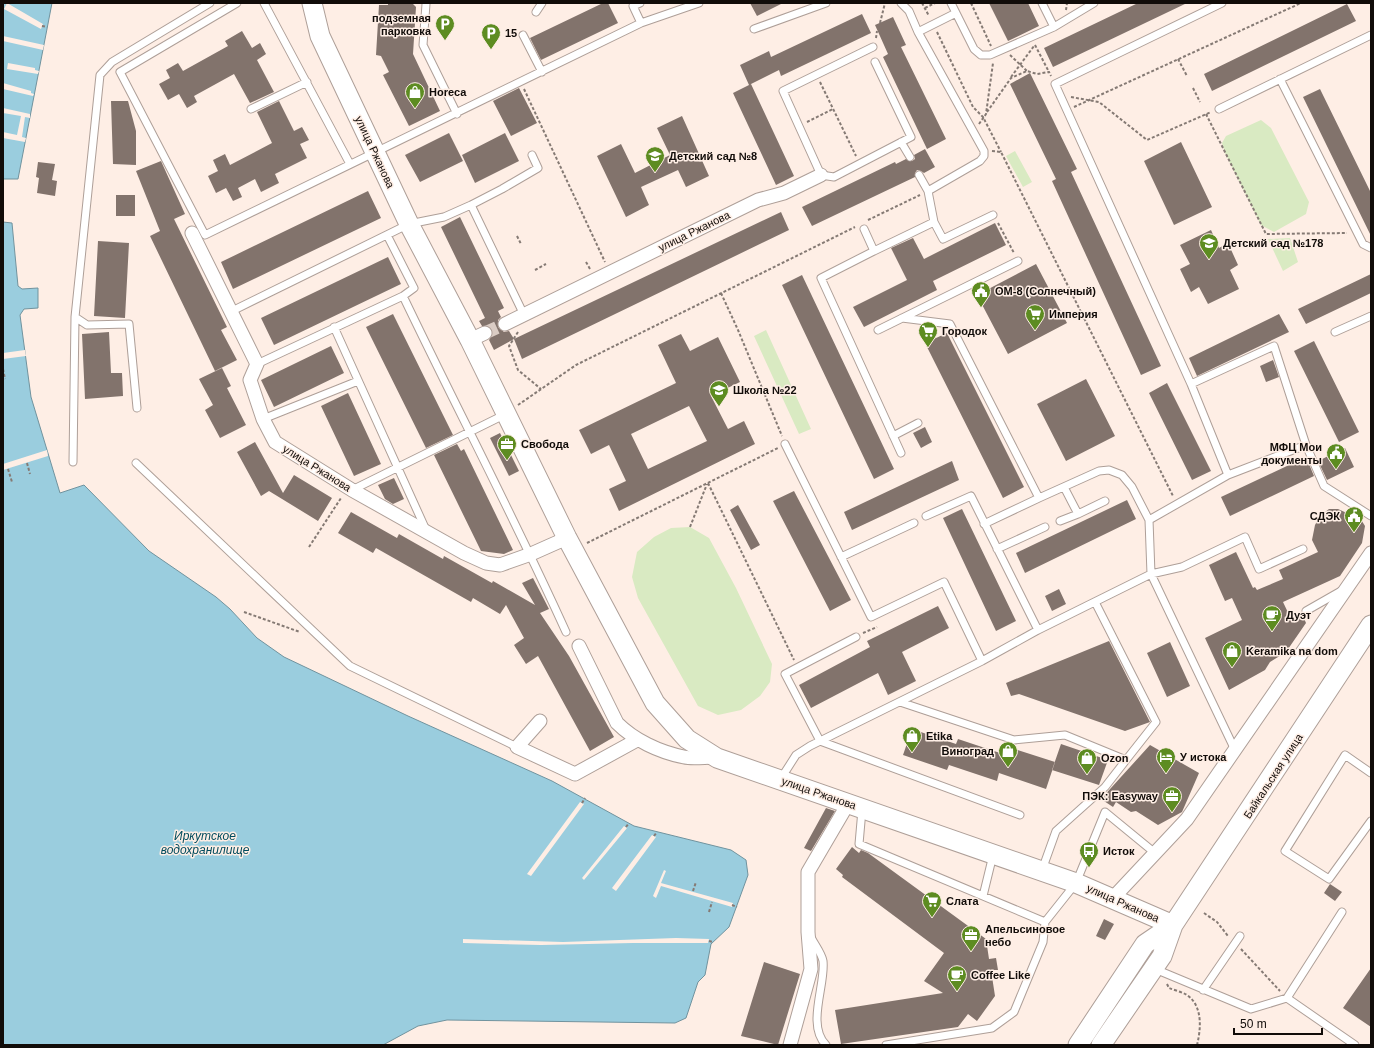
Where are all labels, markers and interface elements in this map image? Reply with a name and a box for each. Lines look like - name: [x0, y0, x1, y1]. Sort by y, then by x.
- place label: подземная парковка: [372, 12, 432, 37]
- parking icon: подземная парковка: [434, 13, 456, 41]
- parking icon: 15: [480, 22, 502, 50]
- place label: 15: [505, 27, 517, 39]
- shop icon: Horeca: [404, 81, 426, 109]
- place label: Horeca: [429, 86, 467, 98]
- street label: улица Ржанова: [353, 114, 397, 191]
- school or university icon: Детский сад №8: [644, 145, 666, 173]
- place label: Детский сад №8: [669, 150, 757, 162]
- street label: улица Ржанова: [656, 208, 733, 254]
- school or university icon: Детский сад №178: [1198, 232, 1220, 260]
- place label: Детский сад №178: [1223, 237, 1323, 249]
- public building icon: ОМ-8 (Солнечный): [970, 280, 992, 308]
- place label: ОМ-8 (Солнечный): [995, 285, 1096, 297]
- supermarket icon: Империя: [1024, 303, 1046, 331]
- place label: Империя: [1049, 308, 1098, 320]
- supermarket icon: Городок: [917, 320, 939, 348]
- place label: Городок: [942, 325, 987, 337]
- school or university icon: Школа №22: [708, 379, 730, 407]
- place label: Школа №22: [733, 384, 797, 396]
- office icon: Свобода: [496, 433, 518, 461]
- place label: Свобода: [521, 438, 570, 450]
- place label: МФЦ Мои документы: [1261, 441, 1322, 466]
- street label: улица Ржанова: [281, 442, 354, 494]
- public building icon: МФЦ Мои документы: [1325, 442, 1347, 470]
- public building icon: СДЭК: [1343, 505, 1365, 533]
- place label: СДЭК: [1310, 510, 1340, 522]
- cafe icon: Дуэт: [1261, 604, 1283, 632]
- place label: Дуэт: [1286, 609, 1312, 621]
- shop icon: Keramika na dom: [1221, 640, 1243, 668]
- place label: Keramika na dom: [1246, 645, 1338, 657]
- shop icon: Etika: [901, 725, 923, 753]
- place label: Etika: [926, 730, 953, 742]
- street label: Байкальская улица: [1241, 731, 1305, 821]
- shop icon: Виноград: [997, 740, 1019, 768]
- place label: Виноград: [942, 745, 994, 757]
- hotel icon: У истока: [1155, 746, 1177, 774]
- shop icon: Ozon: [1076, 747, 1098, 775]
- place label: У истока: [1180, 751, 1227, 763]
- place label: Ozon: [1101, 752, 1129, 764]
- street label: улица Ржанова: [780, 775, 859, 812]
- office icon: ПЭК: Easyway: [1161, 785, 1183, 813]
- place label: ПЭК: Easyway: [1082, 790, 1159, 802]
- water label: Иркутское водохранилище: [161, 829, 250, 857]
- bus stop icon: Исток: [1078, 840, 1100, 868]
- place label: Исток: [1103, 845, 1135, 857]
- street label: улица Ржанова: [1085, 882, 1162, 925]
- supermarket icon: Слата: [921, 890, 943, 918]
- place label: Слата: [946, 895, 979, 907]
- place label: Апельсиновое небо: [985, 923, 1065, 948]
- office icon: Апельсиновое небо: [960, 924, 982, 952]
- cafe icon: Coffee Like: [946, 964, 968, 992]
- place label: Coffee Like: [971, 969, 1030, 981]
- scale bar: [1234, 1010, 1322, 1036]
- text: 50 m: [1240, 1017, 1267, 1031]

